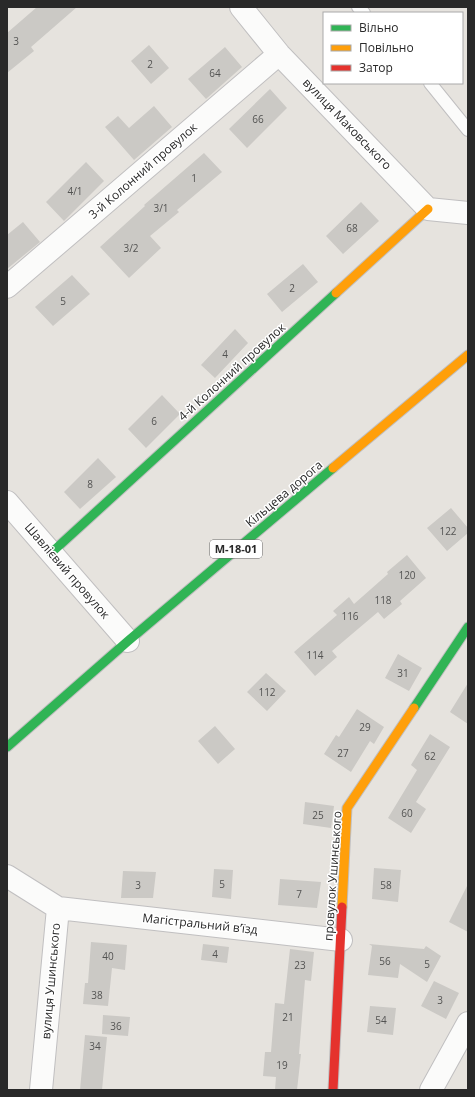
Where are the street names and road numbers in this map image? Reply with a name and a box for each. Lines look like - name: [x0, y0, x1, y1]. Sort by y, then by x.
- street label: вулиця Маковського: [299, 74, 396, 173]
- street label: 3-й Колонний провулок: [85, 118, 201, 223]
- street label: 4-й Колонний провулок: [174, 318, 290, 424]
- street label: Кільцева дорога: [242, 456, 326, 531]
- street label: Шавлієвий провулок: [21, 519, 114, 623]
- road number: М-18-01: [210, 540, 262, 558]
- street label: провулок Ушинського: [319, 810, 346, 942]
- street label: Магістральний в’їзд: [142, 909, 259, 938]
- street label: вулиця Ушинського: [37, 922, 64, 1040]

